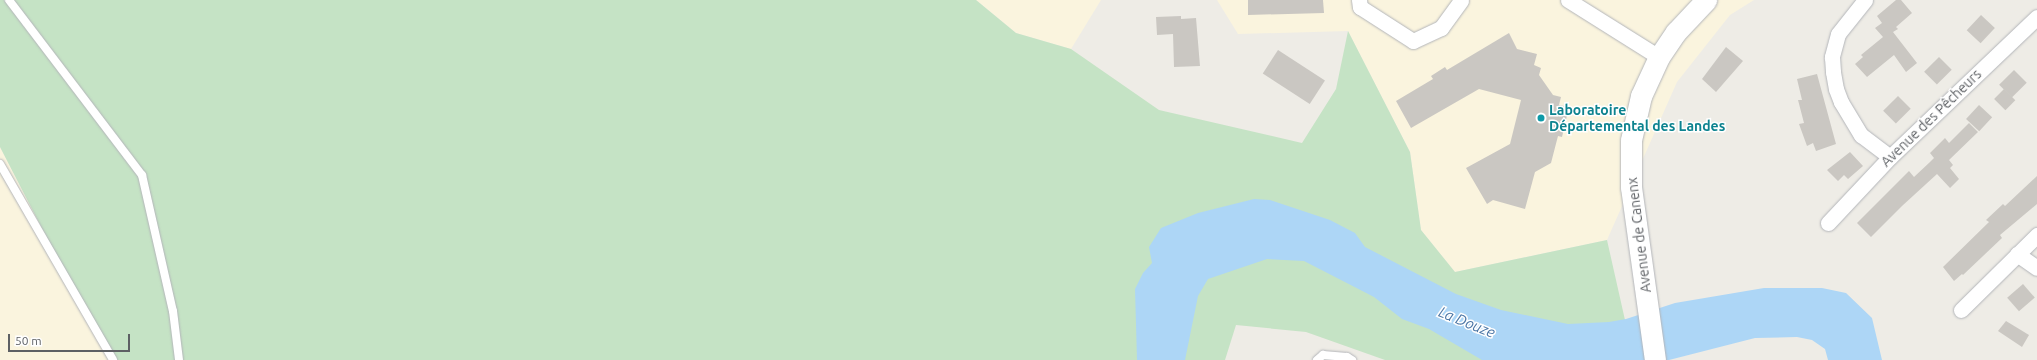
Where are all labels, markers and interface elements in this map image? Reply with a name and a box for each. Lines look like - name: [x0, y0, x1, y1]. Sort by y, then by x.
- street label: Avenue des Pêcheurs: [1877, 66, 1985, 170]
- place label: Laboratoire Départemental des Landes: [1549, 102, 1725, 134]
- marker: Laboratoire Départemental des Landes: [1536, 113, 1546, 123]
- street label: Avenue de Canenx: [1624, 176, 1654, 294]
- water label: La Douze: [1436, 303, 1498, 341]
- scale bar: [10, 326, 132, 352]
- text: 50 m: [15, 334, 42, 347]

